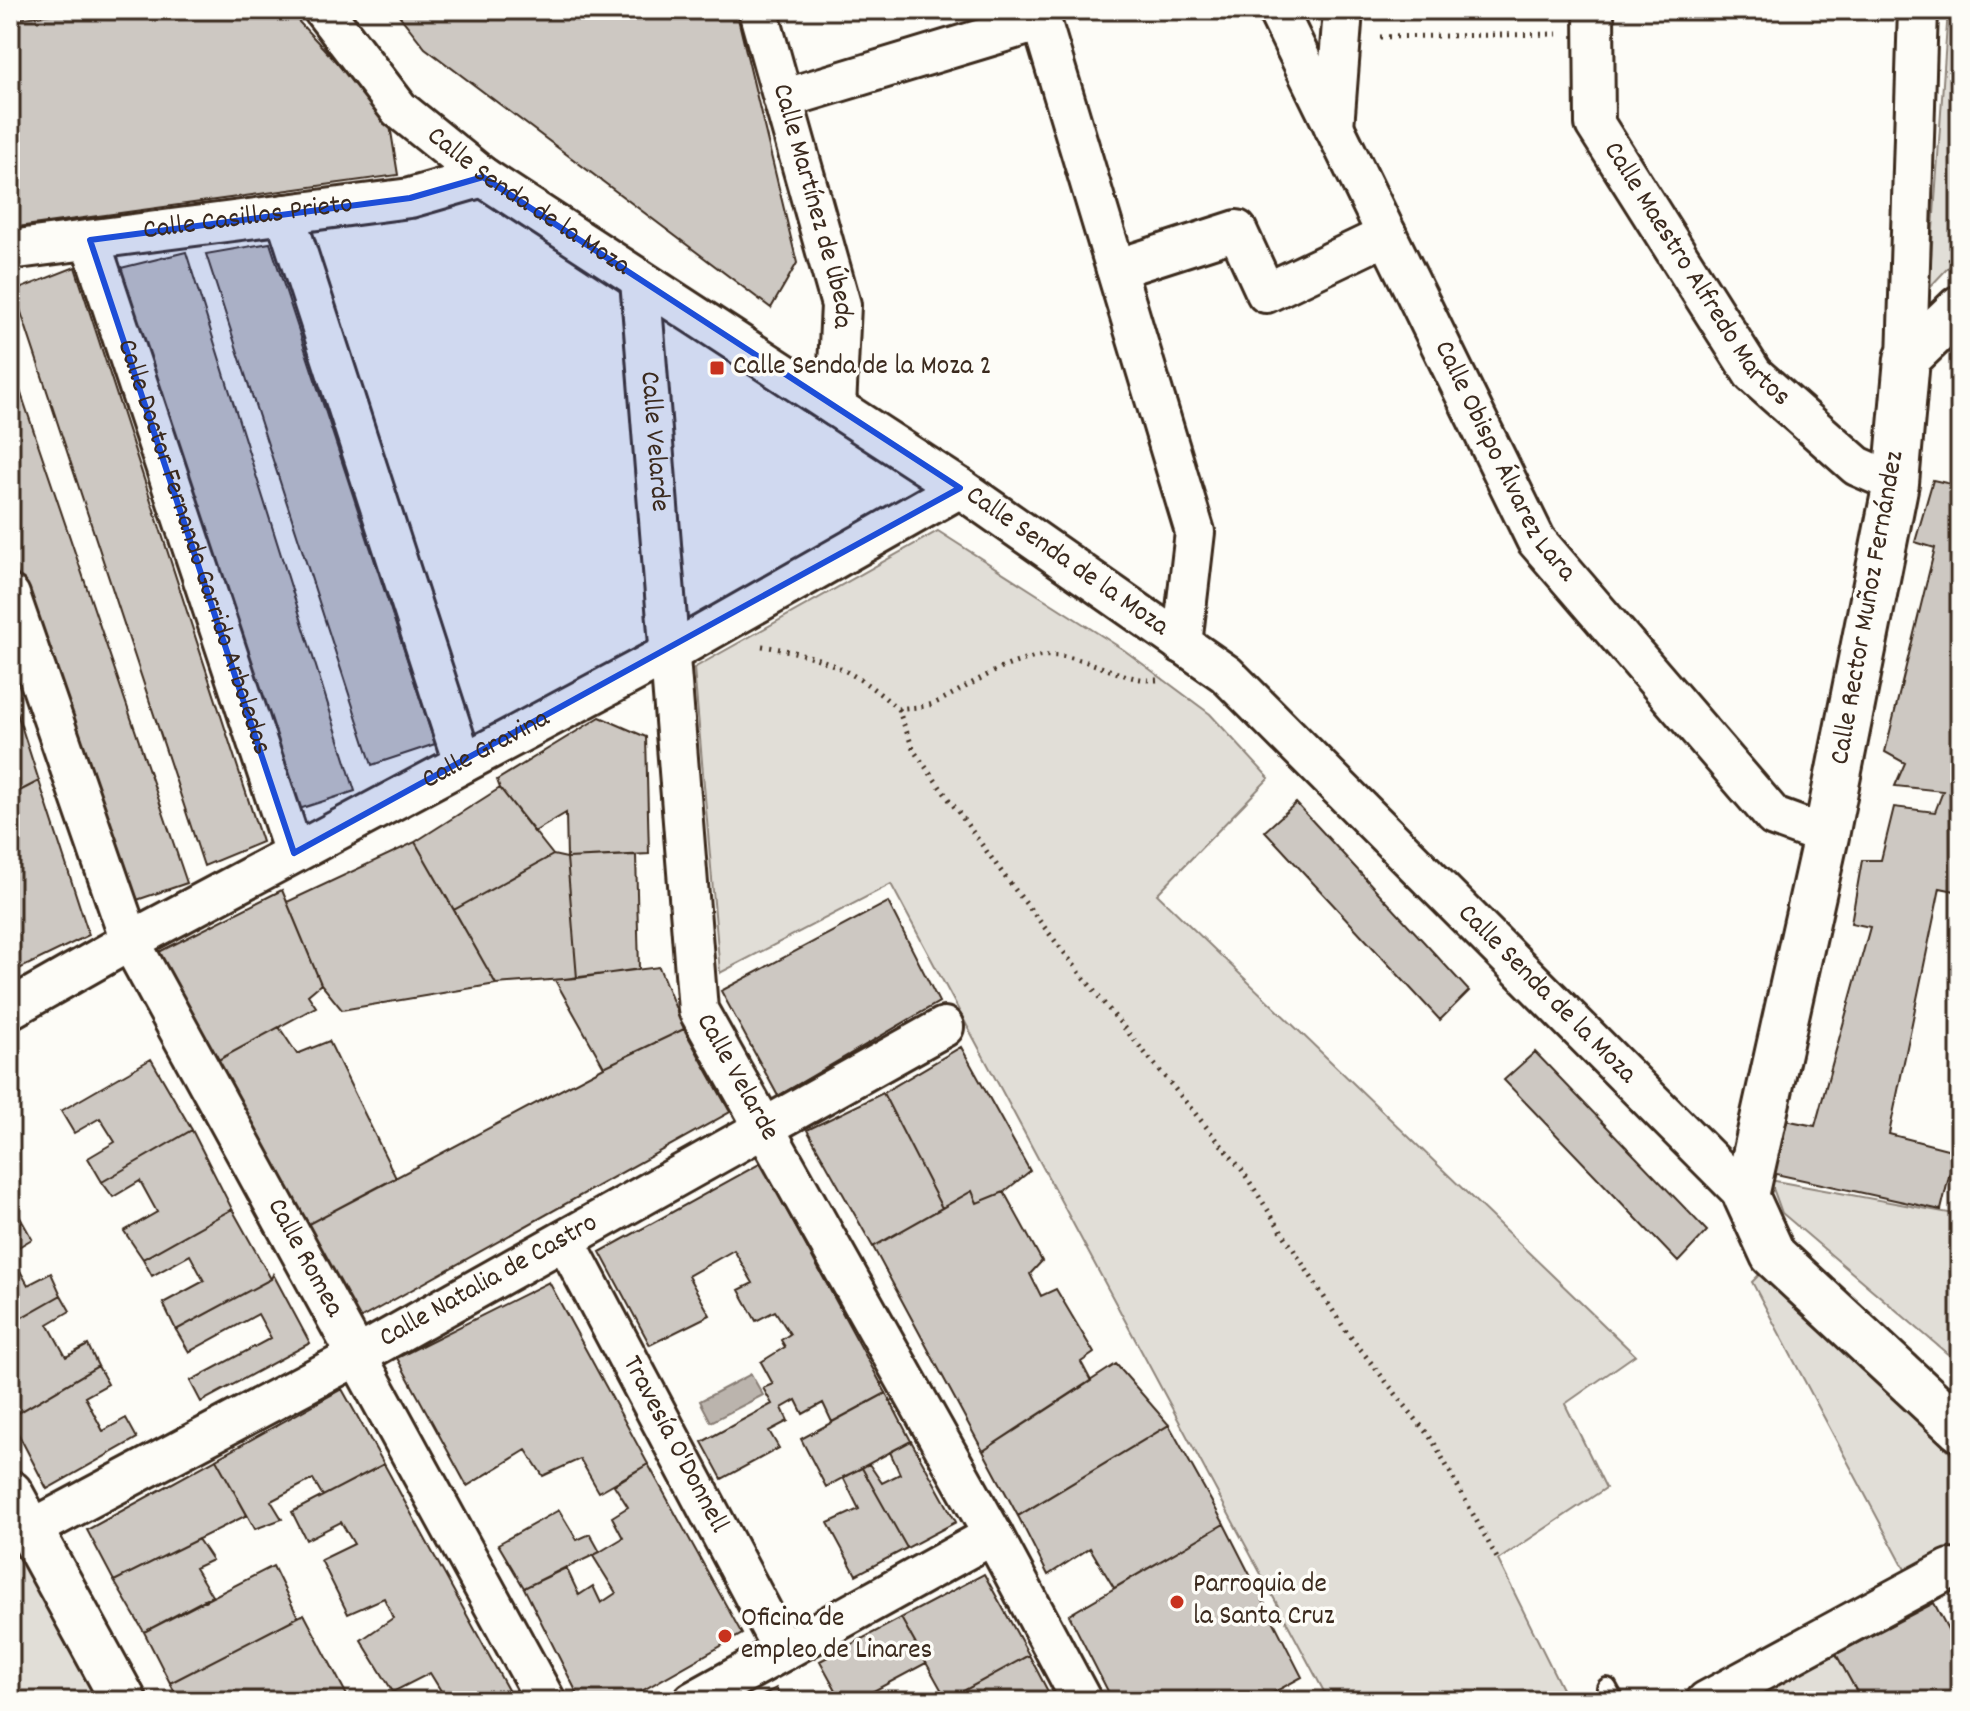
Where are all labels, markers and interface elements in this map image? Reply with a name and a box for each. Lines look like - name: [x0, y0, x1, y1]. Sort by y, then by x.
- street label: Calle Martínez de Úbeda: [760, 80, 861, 330]
- street label: Calle Senda de la Moza: [417, 118, 638, 288]
- street label: Calle Maestro Alfredo Martos: [1592, 135, 1798, 417]
- street label: Calle Casillas Prieto: [141, 186, 355, 252]
- street label: Calle Doctor Fernando Garrido Arboledas: [105, 334, 280, 760]
- street label: Calle Obispo Álvarez Lara: [1422, 335, 1585, 592]
- place label: Calle Senda de la Moza 2: [733, 348, 992, 388]
- marker: Calle Senda de la Moza 2: [708, 359, 726, 377]
- street label: Calle Velarde: [627, 370, 678, 513]
- street label: Calle Rector Muñoz Fernández: [1822, 448, 1916, 768]
- street label: Calle Senda de la Moza: [956, 477, 1177, 648]
- street label: Calle Gravina: [415, 700, 558, 801]
- street label: Calle Senda de la Moza: [1447, 896, 1645, 1095]
- street label: Calle Velarde: [684, 1007, 788, 1149]
- street label: Calle Romea: [255, 1192, 353, 1326]
- street label: Calle Natalia de Castro: [373, 1205, 606, 1359]
- street label: Travesía O'Donnell: [610, 1349, 737, 1541]
- place label: Parroquia de la Santa Cruz: [1193, 1566, 1335, 1638]
- marker: Parroquia de la Santa Cruz: [1168, 1593, 1186, 1611]
- place label: Oficina de empleo de Linares: [741, 1600, 932, 1672]
- marker: Oficina de empleo de Linares: [716, 1627, 734, 1645]

